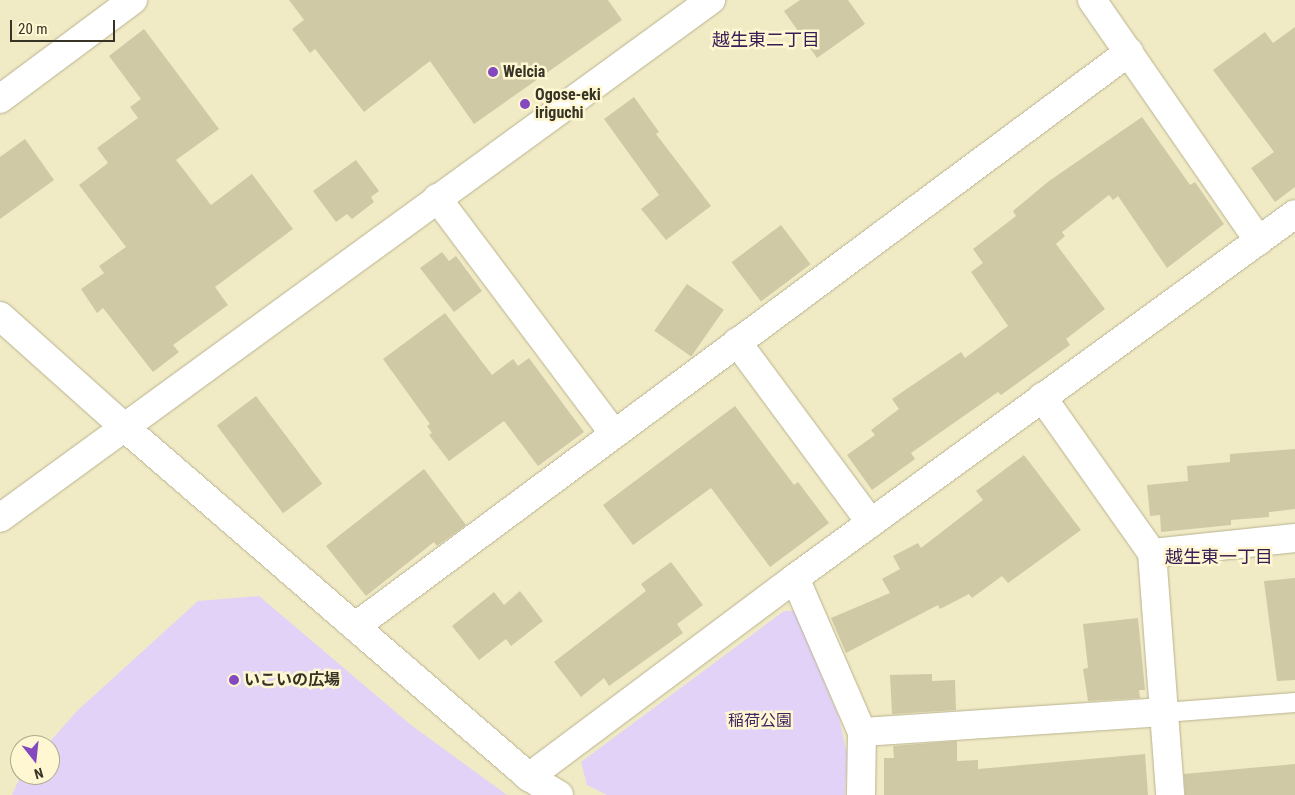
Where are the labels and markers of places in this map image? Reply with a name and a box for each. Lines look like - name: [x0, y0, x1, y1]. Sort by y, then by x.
- place label: Welcia: [503, 62, 545, 82]
- marker: Welcia: [487, 66, 499, 78]
- place label: Ogose-eki iriguchi: [535, 85, 601, 123]
- marker: Ogose-eki iriguchi: [519, 98, 531, 110]
- place label: いこいの広場: [244, 670, 340, 690]
- marker: いこいの広場: [228, 674, 240, 686]

